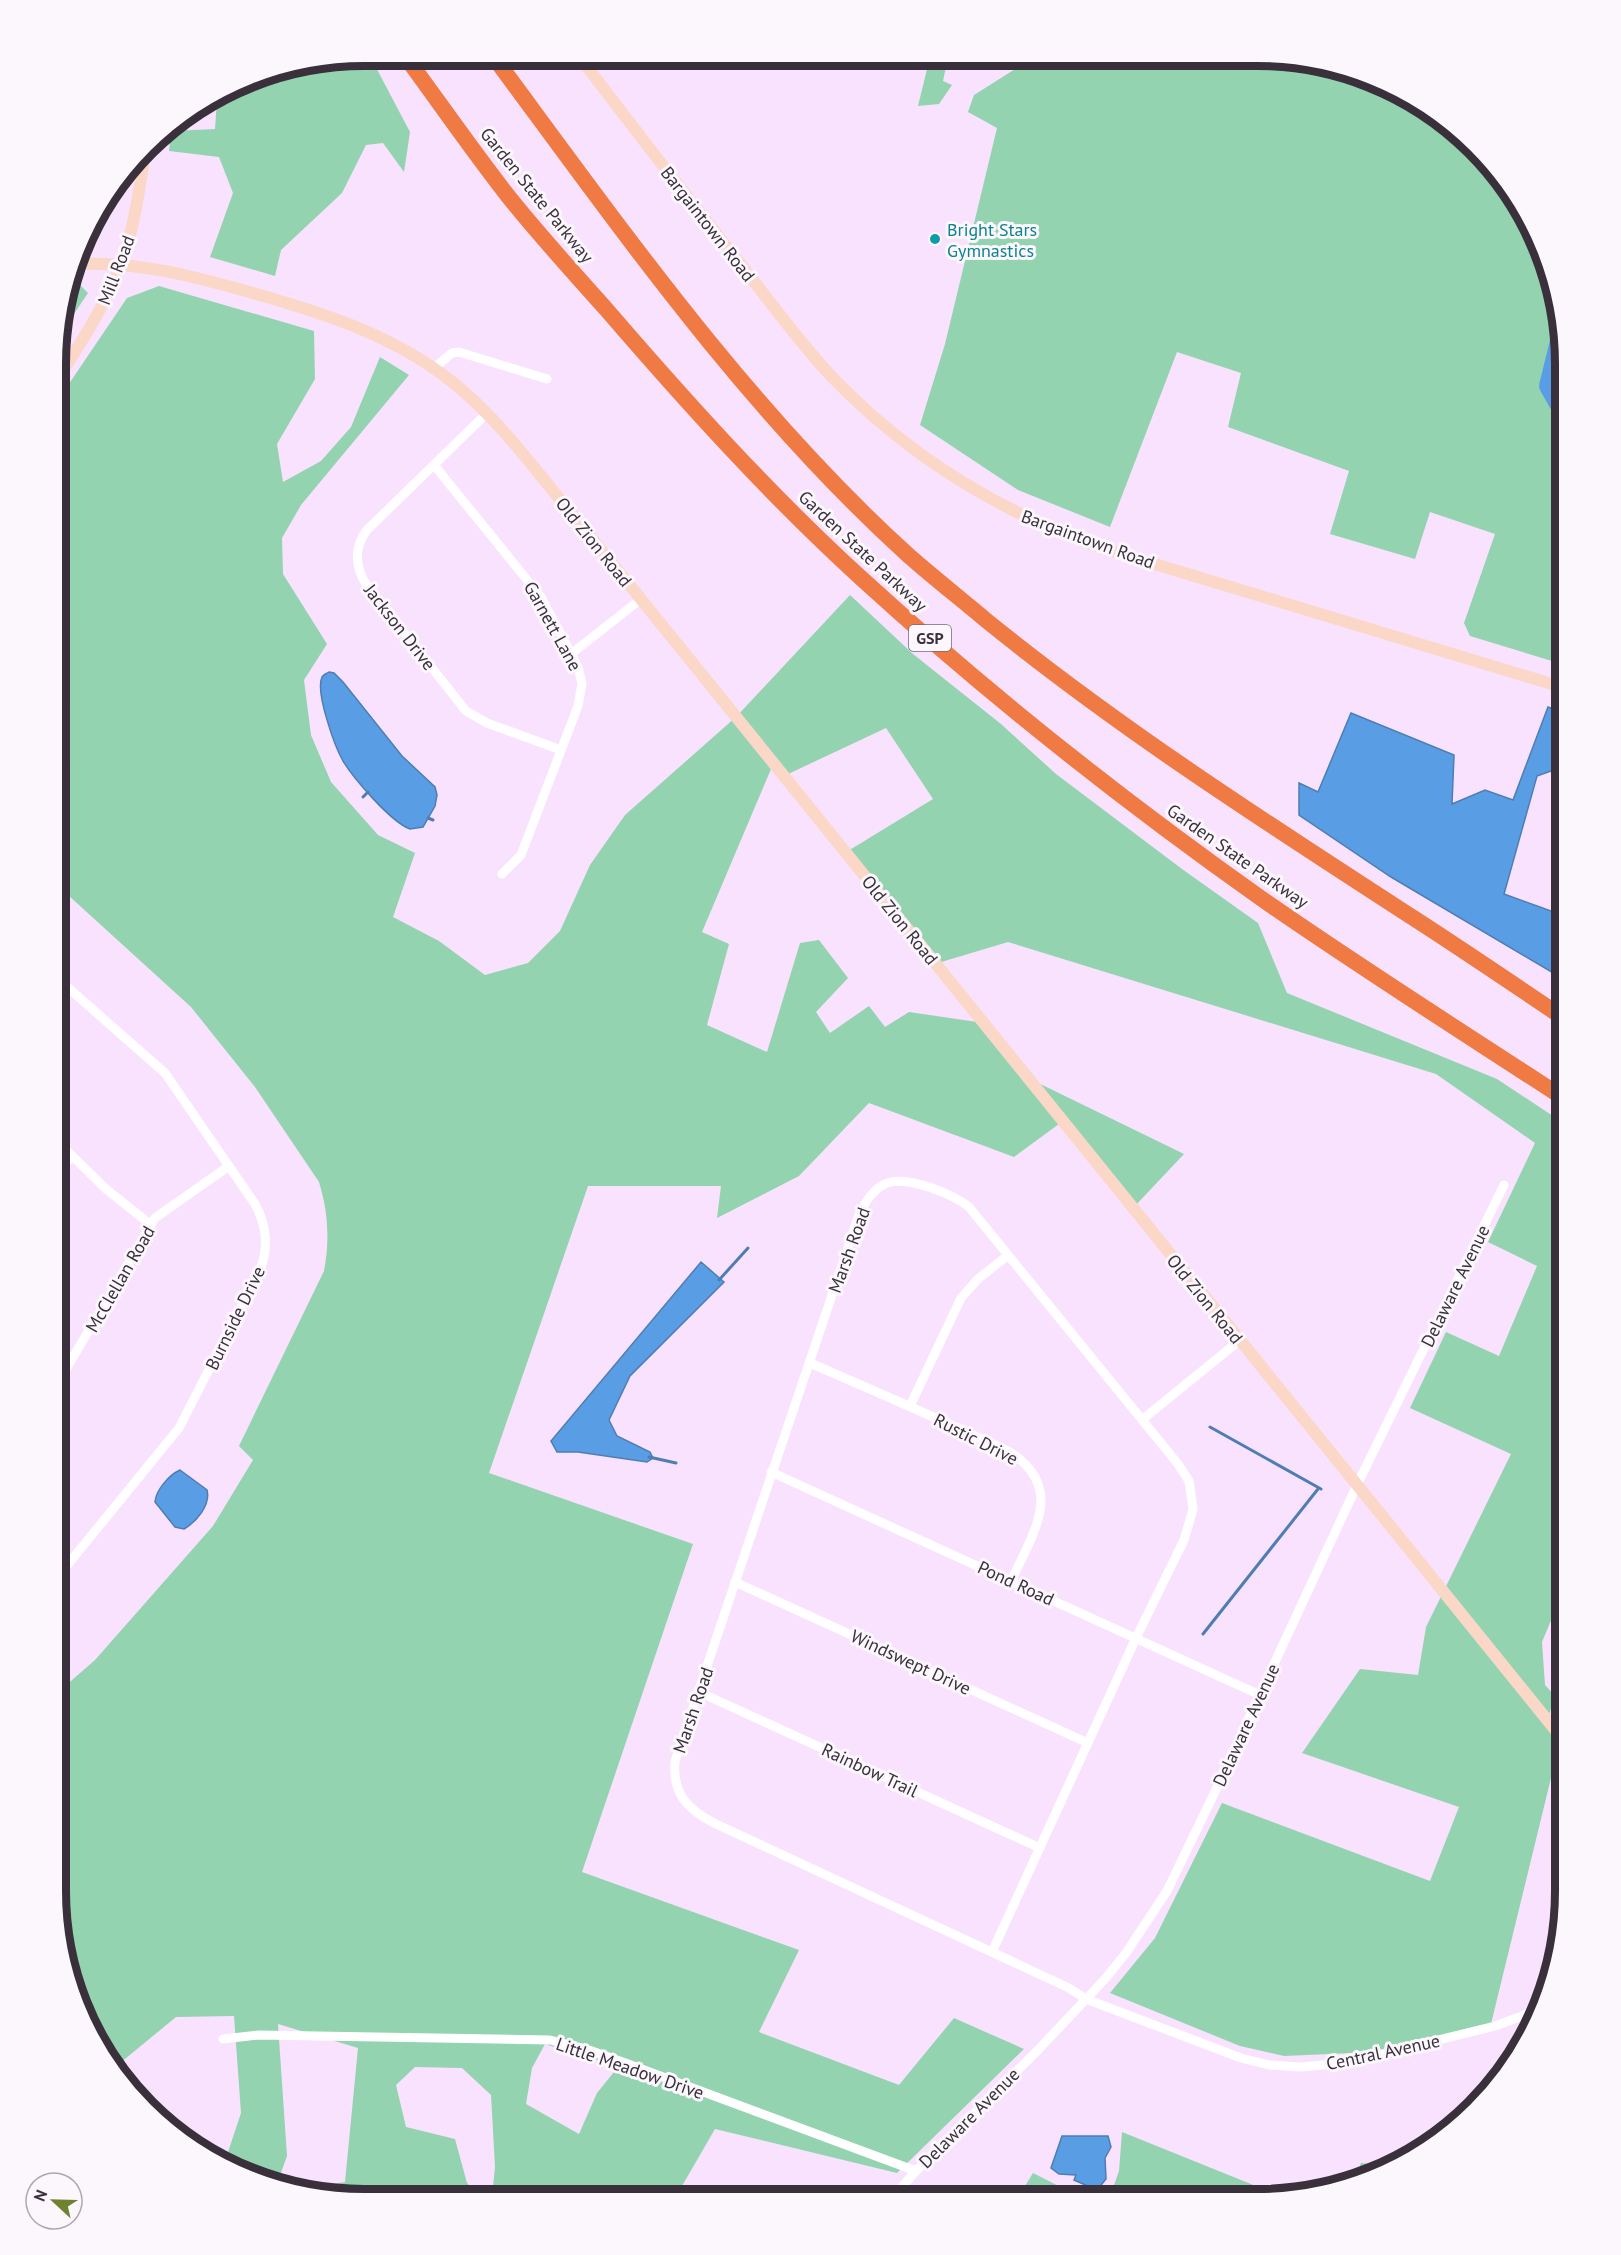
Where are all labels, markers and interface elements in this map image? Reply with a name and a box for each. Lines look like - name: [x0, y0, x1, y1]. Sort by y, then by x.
- street label: Garden State Parkway: [475, 123, 599, 268]
- street label: Bargaintown Road: [656, 162, 760, 286]
- place label: Bright Stars Gymnastics: [947, 218, 1037, 262]
- street label: Mill Road: [92, 232, 140, 308]
- marker: Bright Stars Gymnastics: [928, 232, 942, 246]
- street label: Garden State Parkway: [794, 485, 933, 617]
- street label: Old Zion Road: [551, 493, 637, 591]
- street label: Bargaintown Road: [1018, 504, 1158, 574]
- street label: Garnett Lane: [519, 577, 587, 675]
- street label: Jackson Drive: [359, 579, 441, 675]
- road number: GSP: [909, 625, 951, 651]
- street label: Garden State Parkway: [1163, 799, 1314, 914]
- street label: Old Zion Road: [857, 871, 943, 969]
- street label: Marsh Road: [823, 1204, 875, 1296]
- street label: Delaware Avenue: [1416, 1221, 1494, 1351]
- street label: McClellan Road: [80, 1222, 160, 1336]
- street label: Old Zion Road: [1162, 1250, 1248, 1348]
- street label: Burnside Drive: [200, 1262, 270, 1374]
- street label: Rustic Drive: [930, 1408, 1022, 1470]
- street label: Pond Road: [974, 1555, 1058, 1611]
- street label: Windswept Drive: [847, 1624, 975, 1700]
- street label: Delaware Avenue: [1207, 1660, 1285, 1790]
- street label: Marsh Road: [668, 1664, 718, 1756]
- street label: Rainbow Trail: [818, 1738, 922, 1803]
- street label: Central Avenue: [1324, 2029, 1442, 2075]
- street label: Little Meadow Drive: [553, 2032, 707, 2104]
- street label: Delaware Avenue: [914, 2063, 1024, 2173]
- north arrow: [24, 2171, 84, 2231]
- text: N: [29, 2187, 51, 2204]

